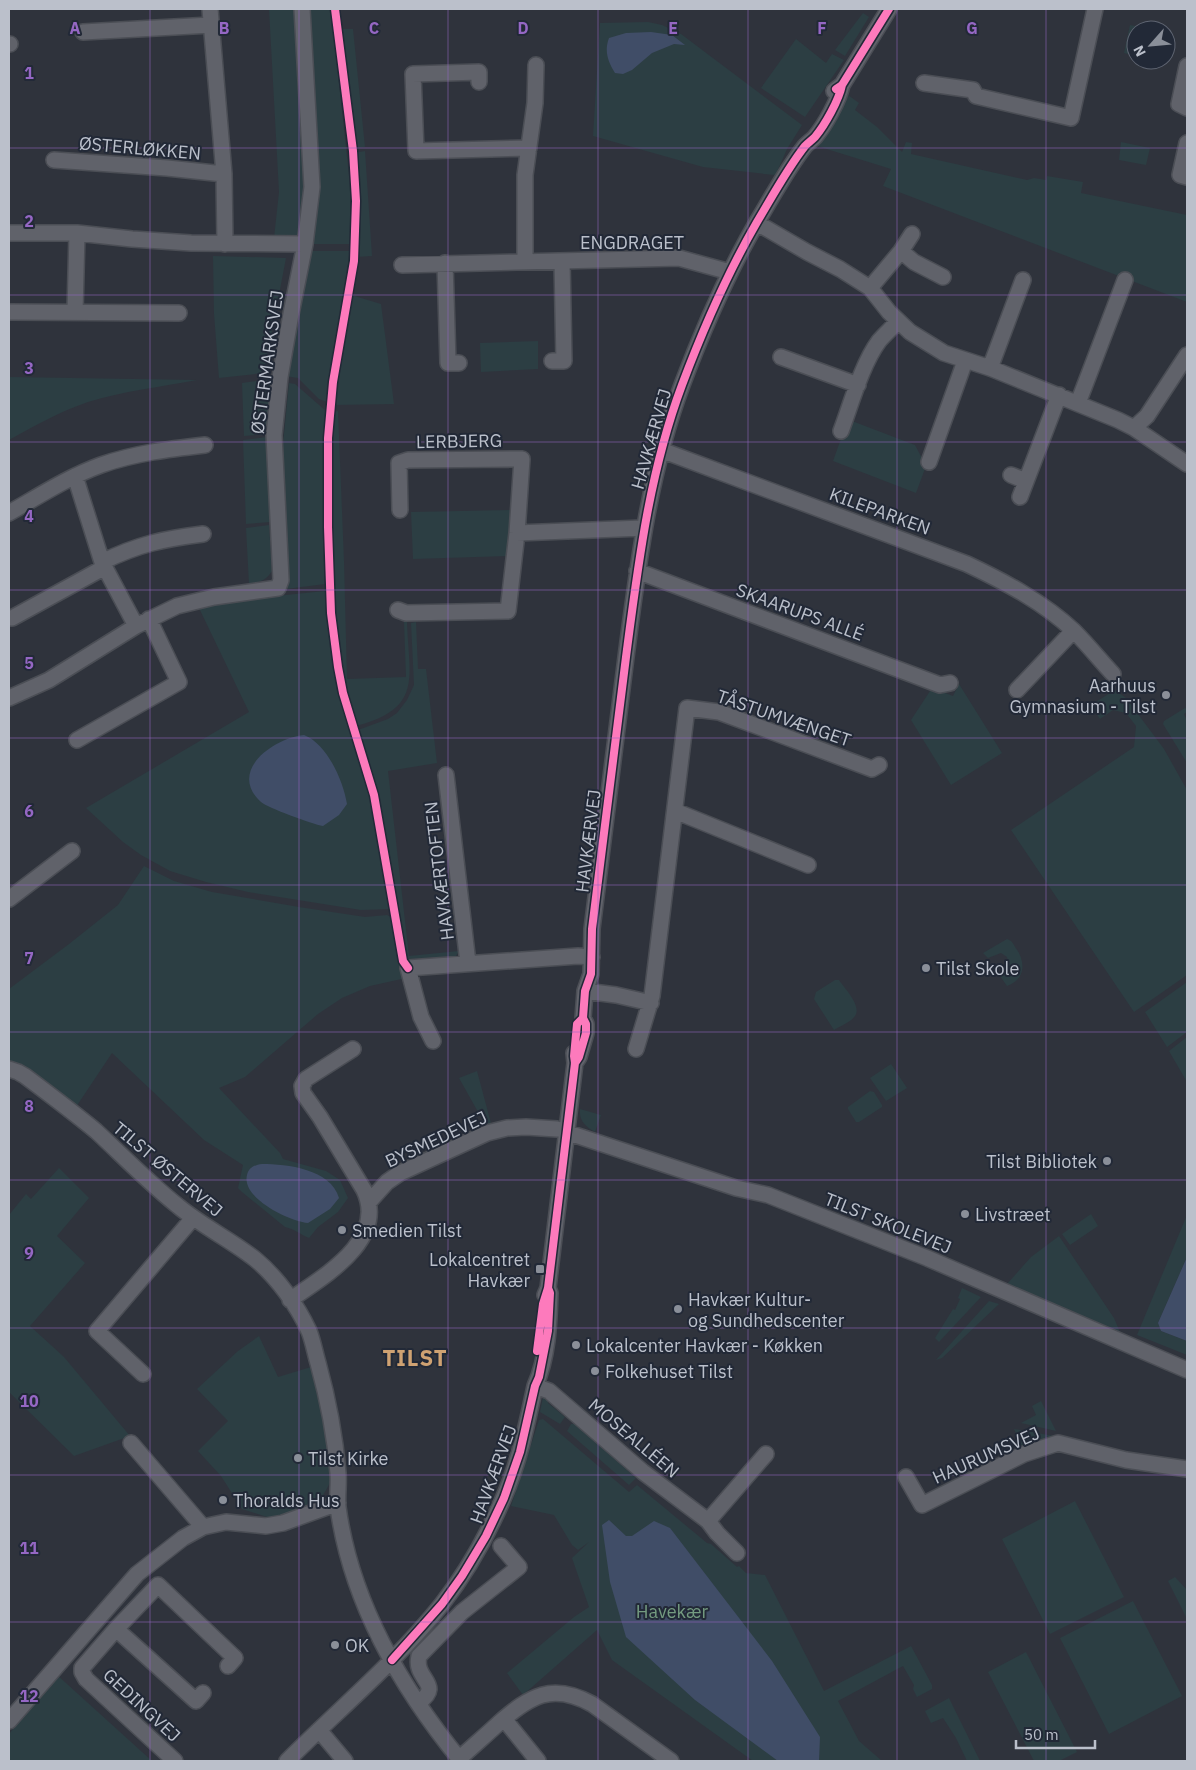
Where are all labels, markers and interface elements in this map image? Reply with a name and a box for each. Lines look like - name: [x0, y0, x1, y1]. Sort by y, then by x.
- text: A: [70, 18, 81, 38]
- text: B: [219, 18, 230, 38]
- text: C: [369, 18, 379, 38]
- text: D: [517, 18, 529, 38]
- text: E: [668, 18, 678, 38]
- text: F: [817, 18, 827, 38]
- text: G: [966, 18, 978, 38]
- north arrow: [1126, 20, 1176, 70]
- text: N: [1129, 42, 1150, 60]
- text: 1: [24, 63, 34, 83]
- street label: ØSTERLØKKEN: [78, 131, 202, 165]
- text: 2: [24, 211, 34, 231]
- street label: ENGDRAGET: [580, 231, 684, 254]
- street label: ØSTERMARKSVEJ: [246, 289, 288, 435]
- text: 3: [24, 358, 34, 378]
- street label: HAVKÆRVEJ: [626, 386, 676, 492]
- street label: LERBJERG: [416, 429, 502, 453]
- street label: KILEPARKEN: [826, 482, 934, 540]
- text: 4: [24, 506, 34, 526]
- street label: SKAARUPS ALLÉ: [733, 578, 867, 646]
- text: 5: [24, 653, 34, 673]
- place label: Aarhuus Gymnasium - Tilst: [1009, 674, 1156, 718]
- street label: TÅSTUMVÆNGET: [714, 683, 854, 752]
- marker: Aarhuus Gymnasium - Tilst: [1160, 689, 1172, 701]
- street label: HAVKÆRVEJ: [570, 788, 606, 894]
- street label: HAVKÆRTOFTEN: [419, 800, 459, 942]
- text: 6: [24, 801, 34, 821]
- text: 7: [24, 948, 34, 968]
- place label: Tilst Skole: [936, 957, 1020, 980]
- marker: Tilst Skole: [920, 962, 932, 974]
- text: 8: [24, 1096, 34, 1116]
- street label: BYSMEDEVEJ: [381, 1105, 491, 1173]
- street label: TILST ØSTERVEJ: [108, 1116, 228, 1222]
- place label: Tilst Bibliotek: [986, 1150, 1098, 1173]
- marker: Tilst Bibliotek: [1101, 1155, 1113, 1167]
- street label: TILST SKOLEVEJ: [821, 1187, 955, 1259]
- place label: Livstræet: [975, 1203, 1051, 1226]
- marker: Livstræet: [959, 1208, 971, 1220]
- place label: Smedien Tilst: [352, 1219, 462, 1242]
- marker: Smedien Tilst: [336, 1224, 348, 1236]
- text: 9: [24, 1243, 34, 1263]
- place label: Lokalcentret Havkær: [429, 1248, 530, 1292]
- marker: Lokalcentret Havkær: [534, 1263, 546, 1275]
- place label: Havkær Kultur- og Sundhedscenter: [688, 1288, 845, 1332]
- marker: Havkær Kultur- og Sundhedscenter: [672, 1303, 684, 1315]
- place label: Lokalcenter Havkær - Køkken: [586, 1334, 823, 1357]
- marker: Lokalcenter Havkær - Køkken: [570, 1339, 582, 1351]
- district label: TILST: [383, 1343, 448, 1372]
- place label: Folkehuset Tilst: [605, 1360, 733, 1383]
- marker: Folkehuset Tilst: [589, 1365, 601, 1377]
- text: 10: [19, 1391, 39, 1411]
- street label: MOSEALLÉEN: [584, 1393, 684, 1483]
- street label: HAVKÆRVEJ: [464, 1421, 522, 1527]
- street label: HAURUMSVEJ: [929, 1421, 1043, 1489]
- place label: Tilst Kirke: [308, 1447, 389, 1470]
- marker: Tilst Kirke: [292, 1452, 304, 1464]
- place label: Thoralds Hus: [233, 1489, 340, 1512]
- marker: Thoralds Hus: [217, 1494, 229, 1506]
- text: 11: [19, 1538, 39, 1558]
- park label: Havekær: [636, 1600, 709, 1623]
- place label: OK: [345, 1634, 370, 1657]
- marker: OK: [329, 1639, 341, 1651]
- street label: GEDINGVEJ: [98, 1663, 186, 1747]
- text: 12: [19, 1686, 39, 1706]
- scale bar: [1016, 1718, 1095, 1750]
- text: 50 m: [1024, 1725, 1059, 1744]

